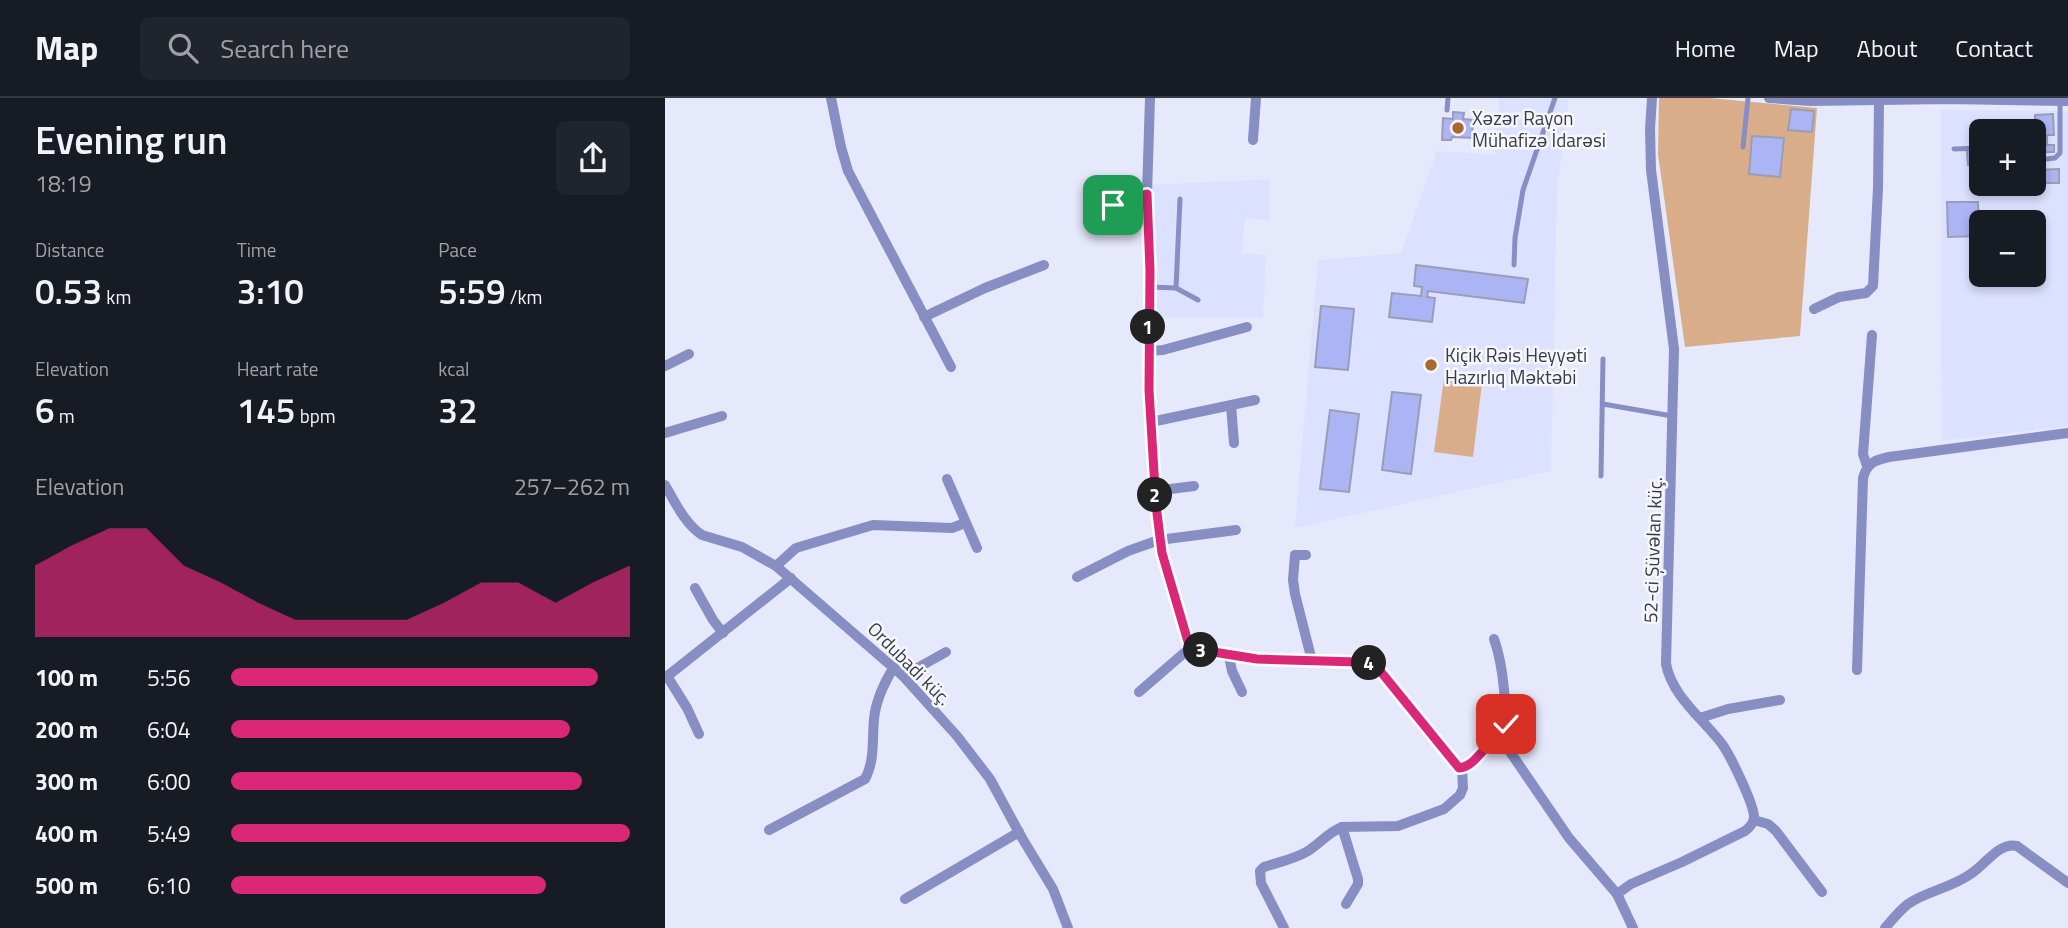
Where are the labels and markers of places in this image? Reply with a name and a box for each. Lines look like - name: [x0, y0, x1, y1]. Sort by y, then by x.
- place label: Xəzər Rayon Mühafizə İdarəsi: [1472, 103, 1606, 154]
- marker: Xəzər Rayon Mühafizə İdarəsi: [1450, 120, 1466, 136]
- pin: [1083, 175, 1143, 235]
- pin: 1: [1131, 310, 1165, 344]
- place label: Kiçik Rəis Heyyəti Hazırlıq Məktəbi: [1445, 340, 1587, 391]
- marker: Kiçik Rəis Heyyəti Hazırlıq Məktəbi: [1423, 357, 1439, 373]
- pin: 2: [1137, 478, 1173, 512]
- pin: 3: [1183, 632, 1219, 668]
- pin: 4: [1351, 646, 1387, 680]
- pin: [1476, 694, 1536, 754]

